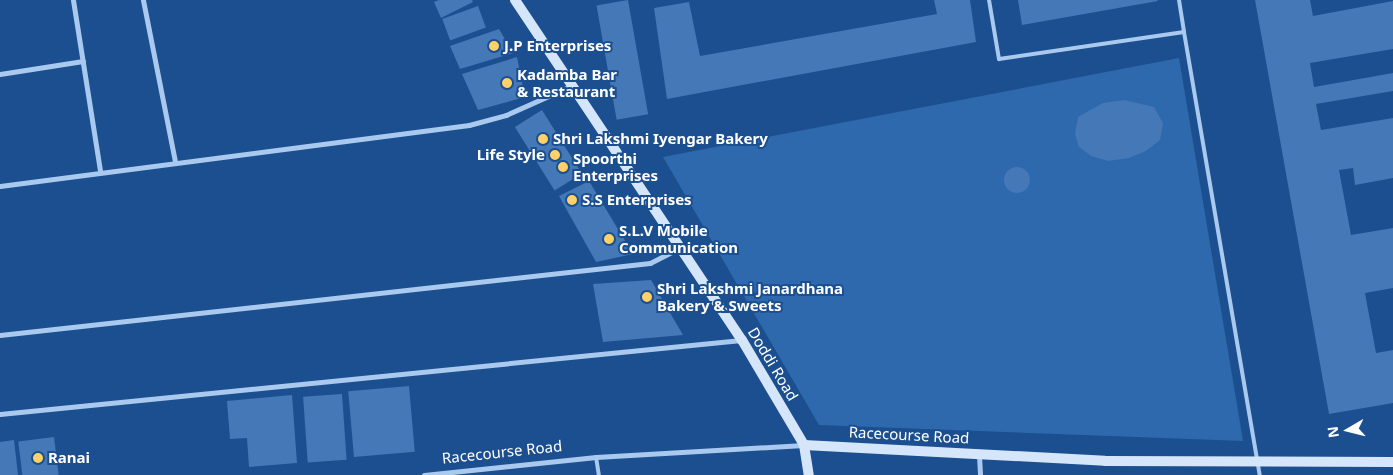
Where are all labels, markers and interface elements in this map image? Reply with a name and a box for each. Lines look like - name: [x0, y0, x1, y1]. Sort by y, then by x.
- place label: J.P Enterprises: [504, 37, 611, 55]
- marker: J.P Enterprises: [488, 40, 500, 52]
- place label: Kadamba Bar & Restaurant: [517, 65, 617, 100]
- marker: Kadamba Bar & Restaurant: [501, 77, 513, 89]
- place label: Shri Lakshmi Iyengar Bakery: [553, 130, 768, 148]
- marker: Shri Lakshmi Iyengar Bakery: [537, 133, 549, 145]
- place label: Life Style: [477, 146, 545, 164]
- marker: Life Style: [549, 149, 561, 161]
- place label: Spoorthi Enterprises: [573, 149, 658, 184]
- marker: Spoorthi Enterprises: [557, 161, 569, 173]
- place label: S.S Enterprises: [582, 191, 692, 209]
- marker: S.S Enterprises: [566, 194, 578, 206]
- place label: S.L.V Mobile Communication: [619, 221, 738, 256]
- marker: S.L.V Mobile Communication: [603, 233, 615, 245]
- place label: Shri Lakshmi Janardhana Bakery & Sweets: [657, 279, 843, 314]
- marker: Shri Lakshmi Janardhana Bakery & Sweets: [641, 291, 653, 303]
- street label: Doddi Road: [744, 324, 802, 404]
- north arrow: [1323, 405, 1373, 455]
- street label: Racecourse Road: [848, 423, 970, 447]
- text: N: [1322, 425, 1343, 439]
- street label: Racecourse Road: [441, 437, 563, 467]
- place label: Ranai: [48, 449, 90, 467]
- marker: Ranai: [32, 452, 44, 464]

